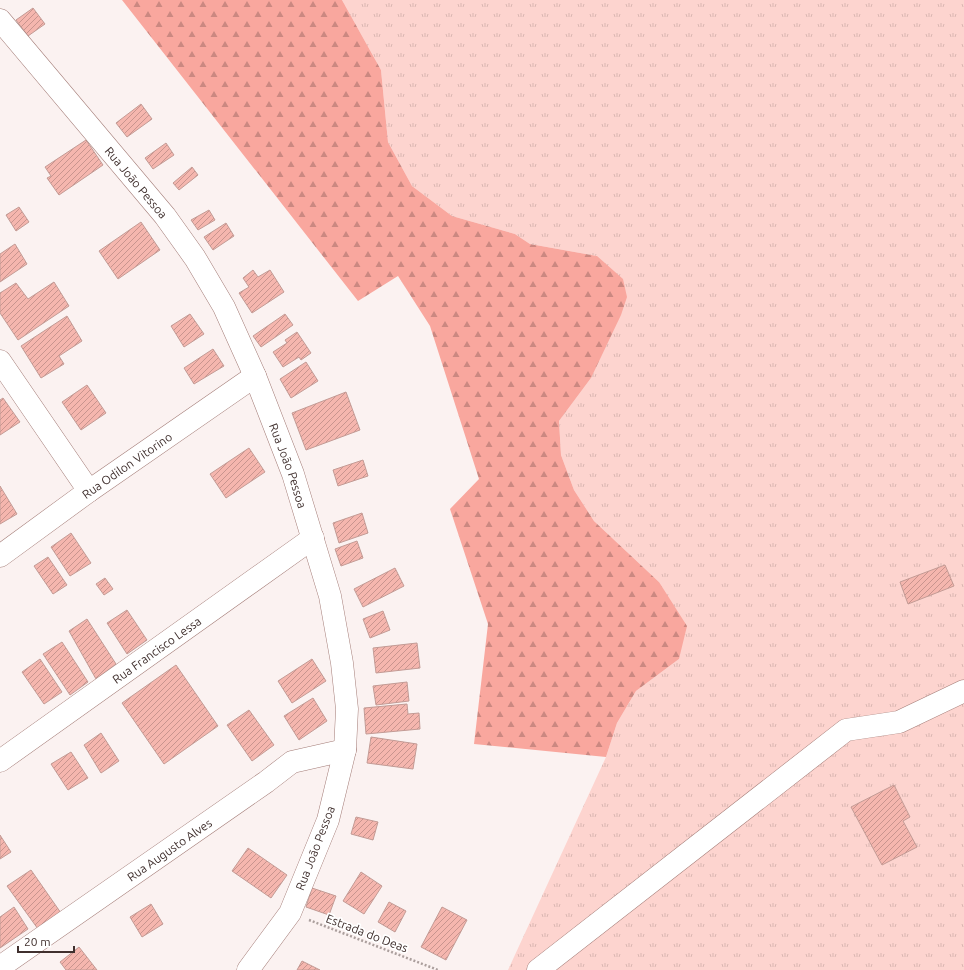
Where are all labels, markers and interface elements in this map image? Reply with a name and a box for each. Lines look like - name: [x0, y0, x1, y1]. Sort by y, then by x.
- street label: Rua João Pessoa: [103, 144, 170, 221]
- street label: Rua João Pessoa: [267, 421, 309, 510]
- street label: Rua Odilon Vitorino: [79, 429, 174, 501]
- street label: Rua Francisco Lessa: [110, 614, 203, 685]
- street label: Rua João Pessoa: [293, 804, 337, 892]
- street label: Rua Augusto Alves: [124, 815, 214, 883]
- street label: Estrada do Deas: [324, 911, 410, 955]
- scale bar: [18, 928, 74, 954]
- text: 20 m: [24, 935, 51, 948]

